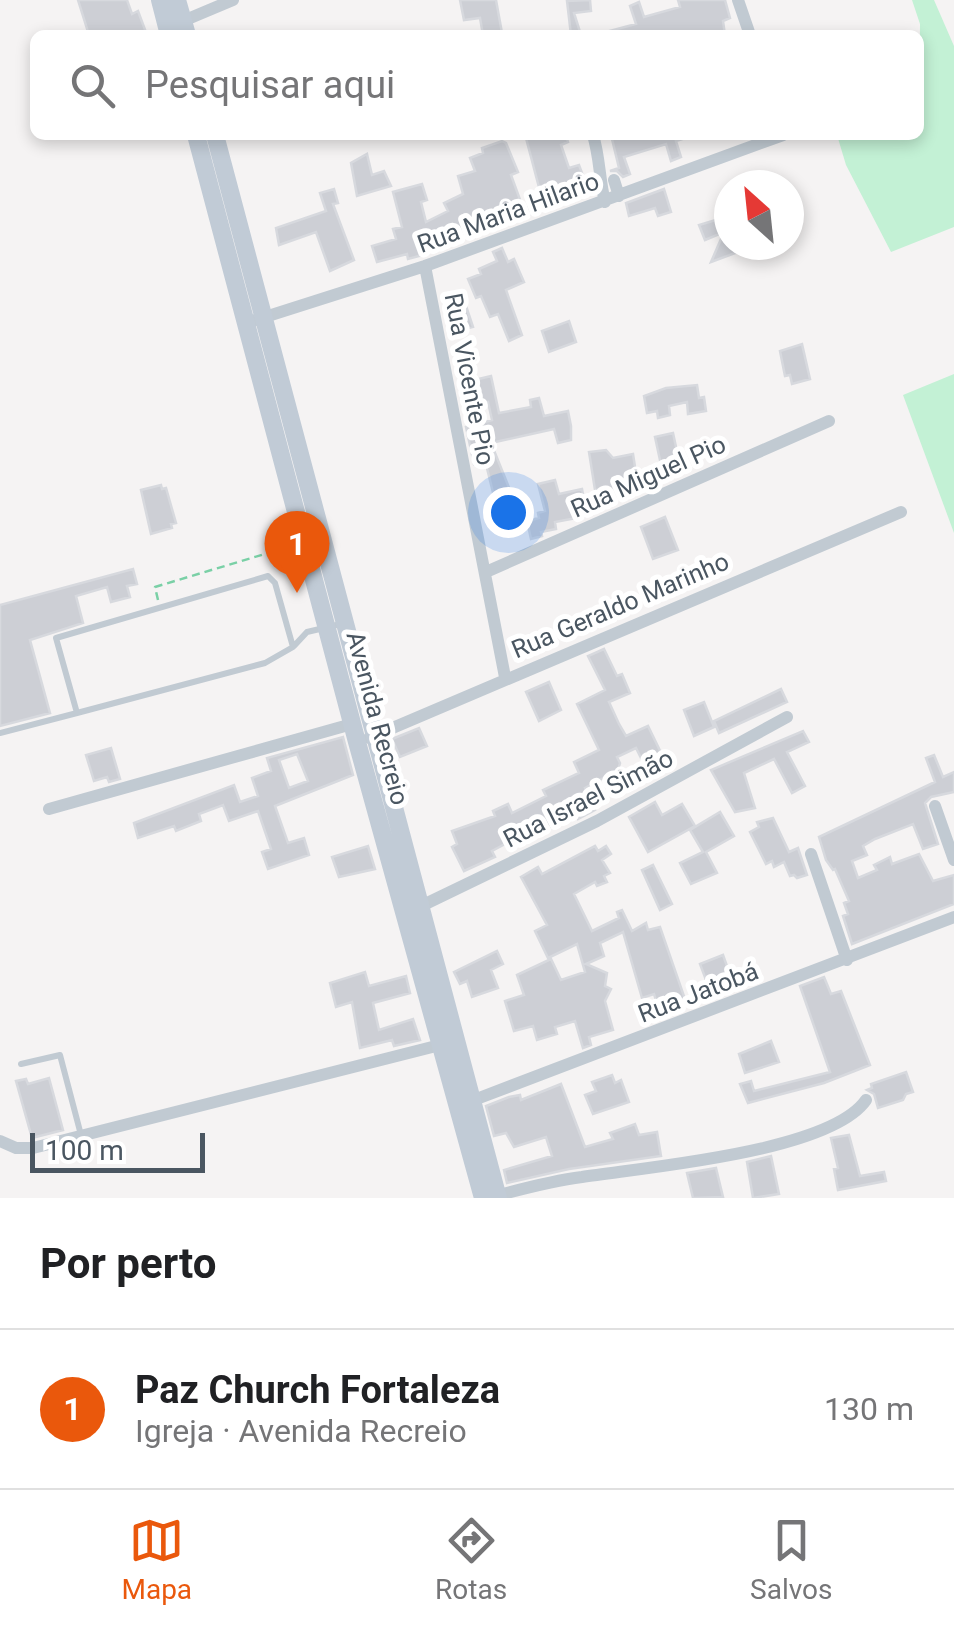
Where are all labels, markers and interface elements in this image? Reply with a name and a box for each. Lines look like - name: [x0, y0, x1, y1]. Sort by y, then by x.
- search box: [30, 30, 924, 140]
- icon: search: [65, 58, 120, 113]
- text: Pesquisar aqui: [145, 63, 395, 107]
- street label: Rua Maria Hilario: [413, 166, 603, 259]
- north arrow: [714, 170, 804, 260]
- street label: Rua Vicente Pio: [439, 290, 500, 468]
- street label: Rua Miguel Pio: [566, 429, 730, 524]
- your location: [483, 487, 534, 538]
- pin: 1: [264, 510, 330, 593]
- street label: Rua Geraldo Marinho: [507, 547, 733, 664]
- street label: Avenida Recreio: [340, 628, 415, 808]
- street label: Rua Israel Simão: [499, 743, 678, 854]
- street label: Rua Jatobá: [634, 956, 762, 1029]
- scale bar: [30, 1128, 205, 1172]
- text: 100 m: [45, 1134, 124, 1167]
- text: Por perto: [40, 1239, 216, 1288]
- text: Paz Church Fortaleza: [135, 1368, 500, 1412]
- text: 1: [63, 1390, 82, 1428]
- text: 130 m: [824, 1390, 914, 1428]
- text: Igreja · Avenida Recreio: [135, 1412, 467, 1450]
- tab: Mapa: [121, 1513, 192, 1606]
- tab: Rotas: [435, 1513, 507, 1606]
- tab: Salvos: [750, 1513, 833, 1606]

